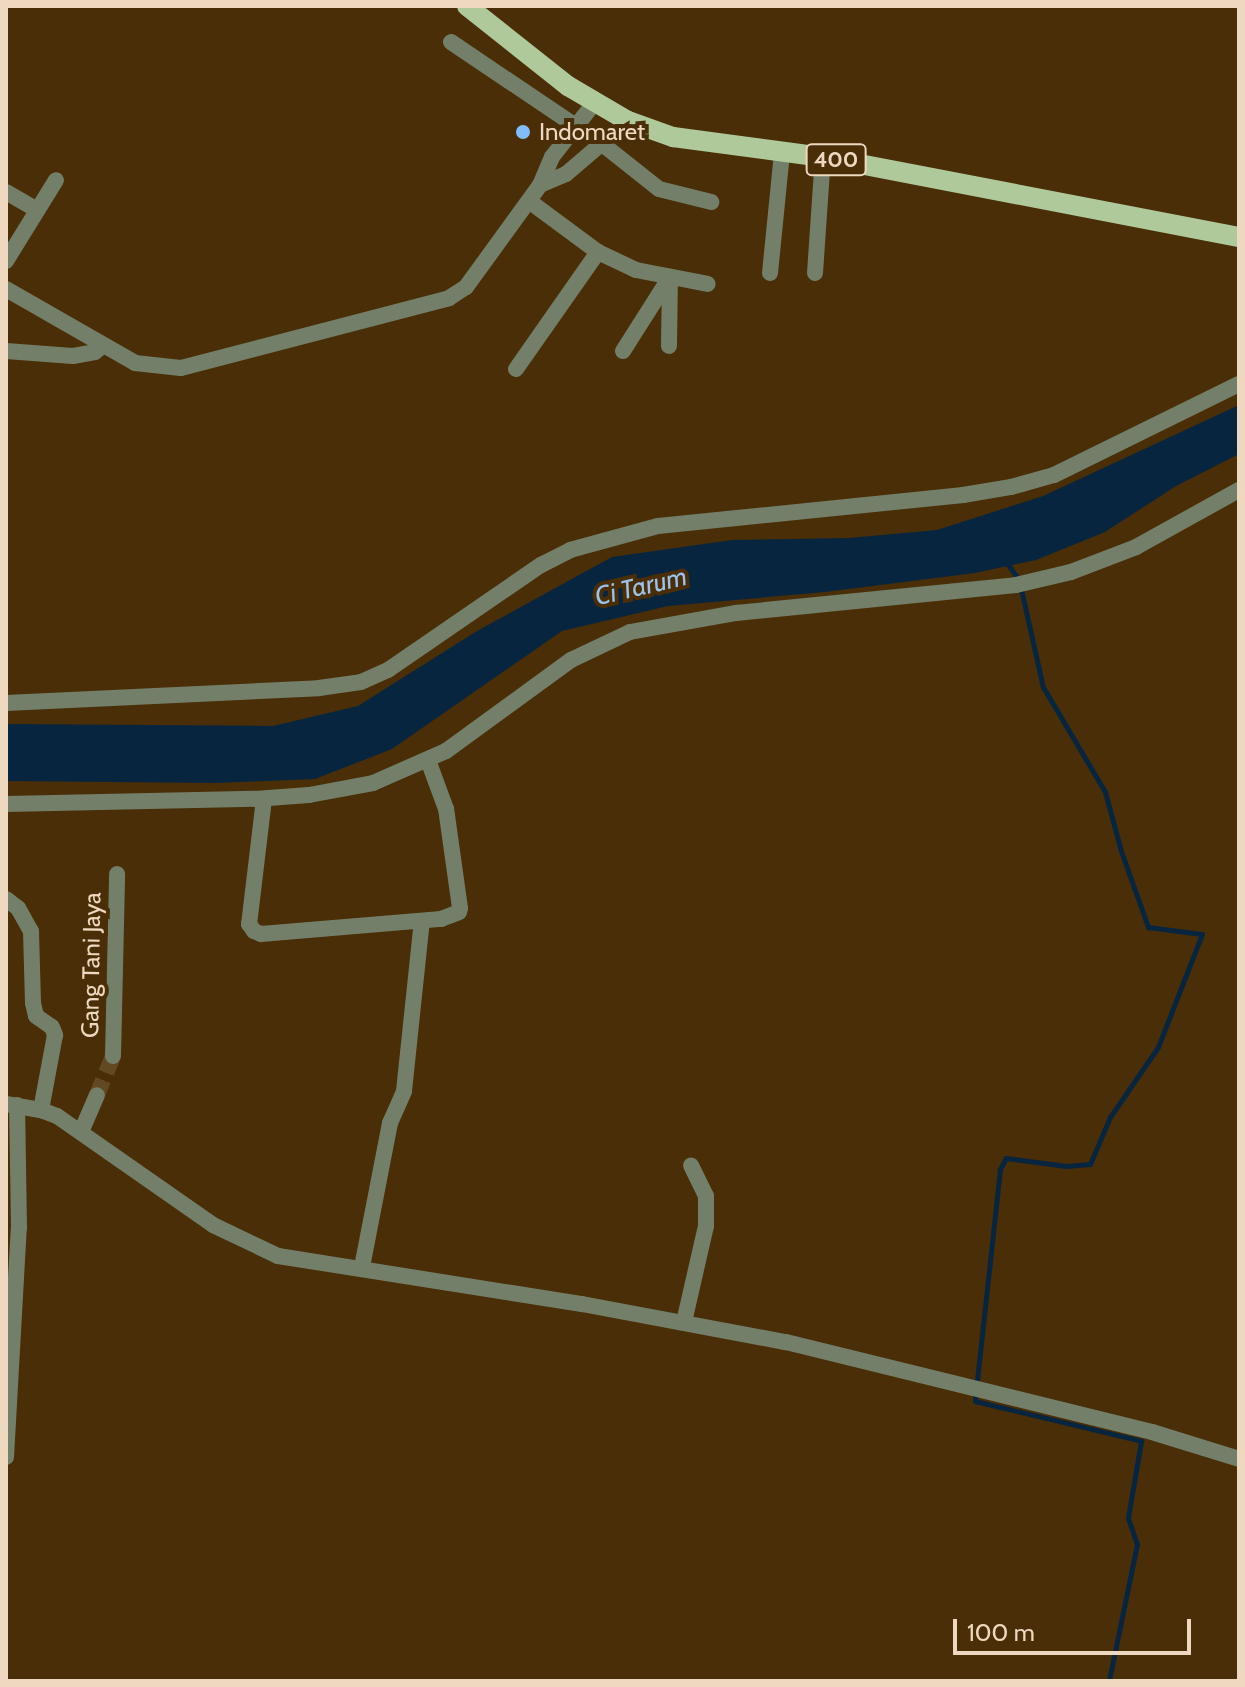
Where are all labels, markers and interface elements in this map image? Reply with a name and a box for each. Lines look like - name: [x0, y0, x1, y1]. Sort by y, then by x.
- place label: Indomaret: [539, 118, 645, 146]
- marker: Indomaret: [514, 123, 532, 141]
- road number: 400: [804, 142, 868, 178]
- water label: Ci Tarum: [592, 561, 690, 613]
- street label: Gang Tani Jaya: [75, 892, 107, 1038]
- scale bar: [957, 1603, 1195, 1653]
- text: 100 m: [967, 1618, 1035, 1647]

